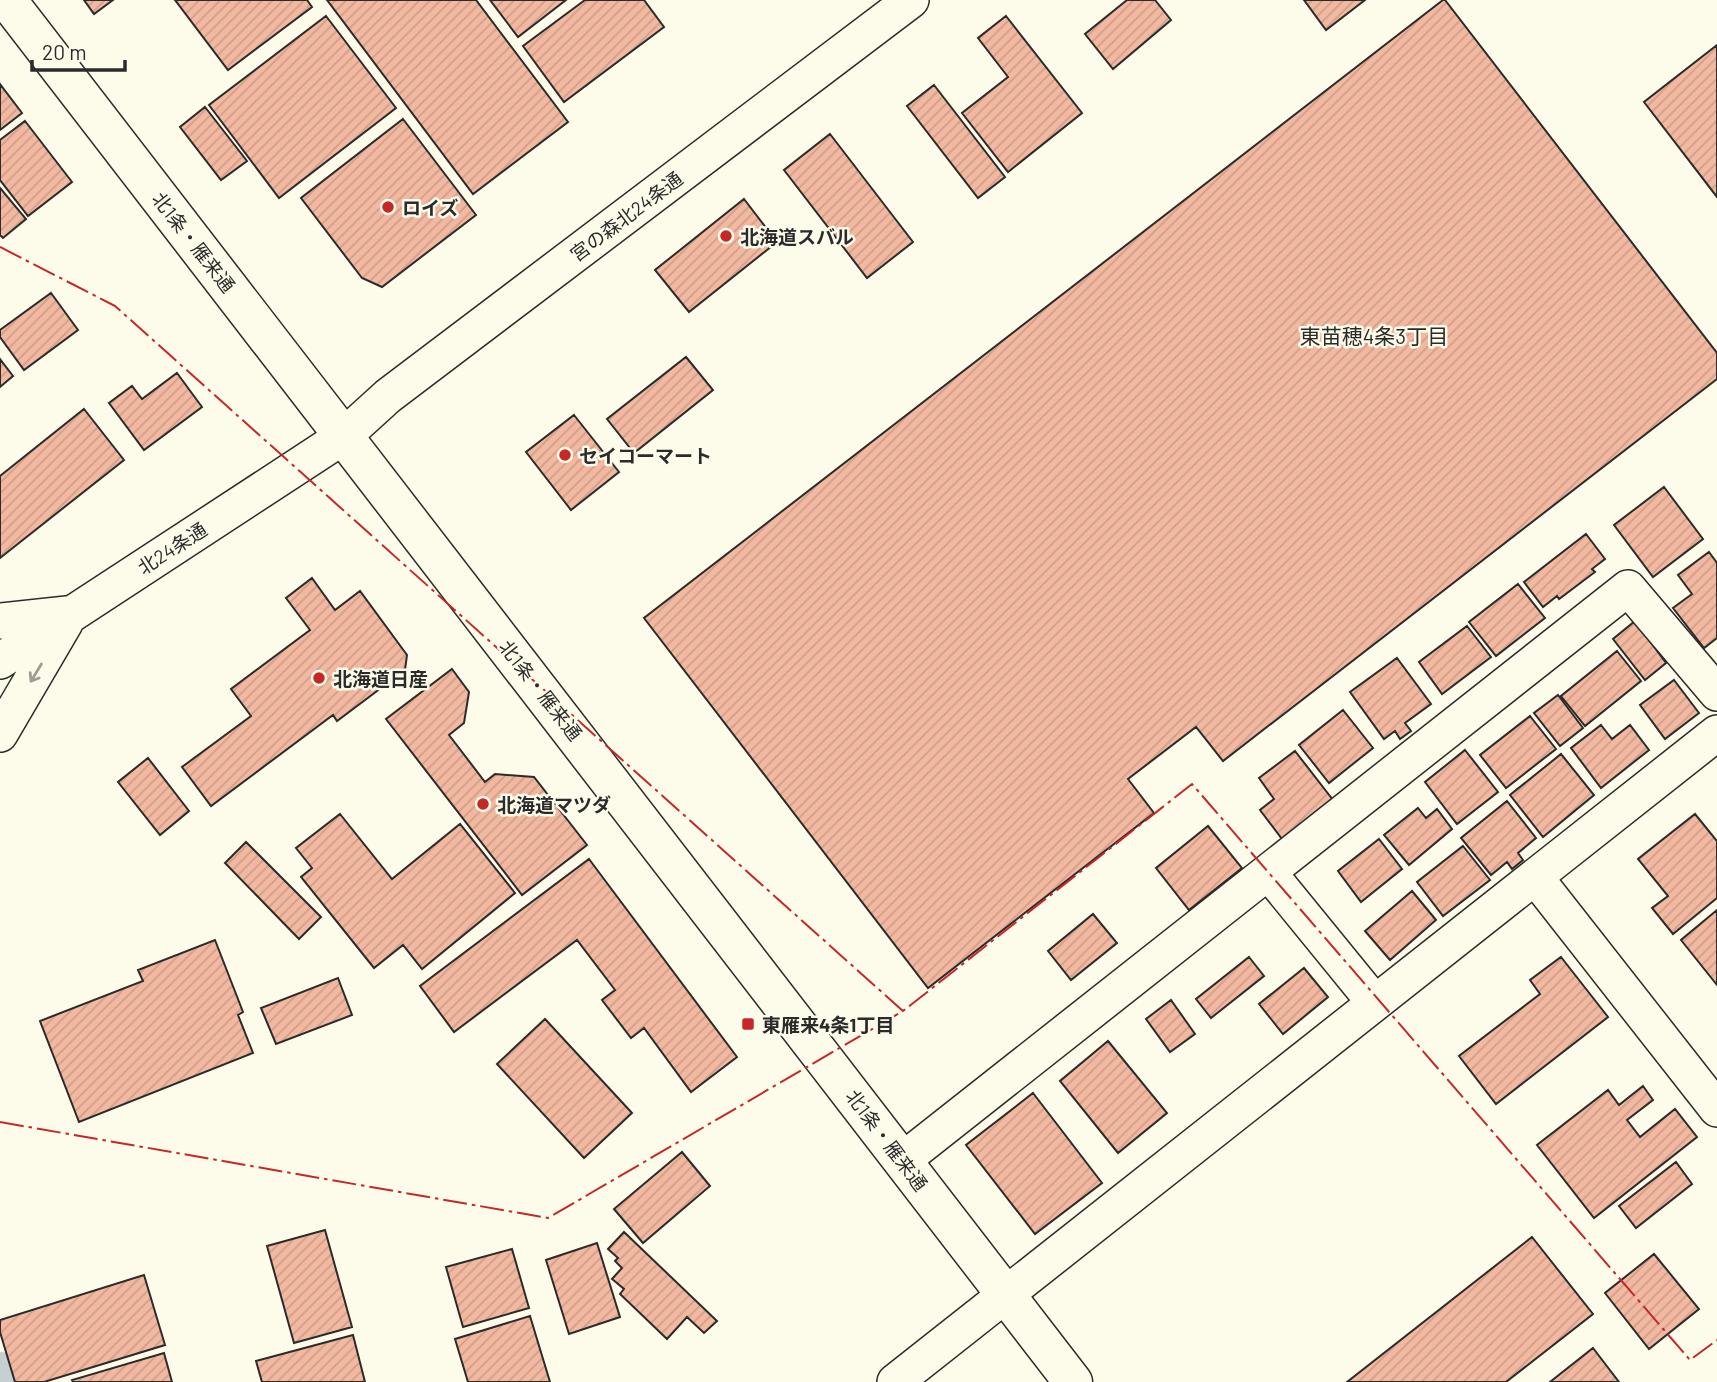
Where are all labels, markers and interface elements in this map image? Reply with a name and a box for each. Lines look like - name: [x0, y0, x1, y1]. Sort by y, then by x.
- scale bar: [32, 28, 124, 72]
- text: 20 m: [42, 39, 87, 64]
- street label: 宮の森北24条通: [565, 166, 687, 266]
- street label: 北1条・雁来通: [148, 187, 240, 297]
- place label: ロイズ: [402, 196, 458, 219]
- marker: ロイズ: [380, 199, 396, 215]
- place label: 北海道スバル: [740, 225, 854, 248]
- marker: 北海道スバル: [718, 228, 734, 244]
- district label: 東苗穂4条3丁目: [1300, 323, 1448, 348]
- place label: セイコーマート: [579, 444, 712, 467]
- marker: セイコーマート: [557, 447, 573, 463]
- street label: 北24条通: [133, 517, 211, 579]
- street label: 北1条・雁来通: [495, 635, 587, 745]
- one-way arrow: [29, 662, 43, 682]
- place label: 北海道日産: [333, 667, 428, 690]
- marker: 北海道日産: [311, 670, 327, 686]
- place label: 北海道マツダ: [497, 793, 611, 816]
- marker: 北海道マツダ: [475, 796, 491, 812]
- place label: 東雁来4条1丁目: [762, 1013, 894, 1036]
- marker: 東雁来4条1丁目: [740, 1016, 756, 1032]
- street label: 北1条・雁来通: [842, 1085, 932, 1195]

